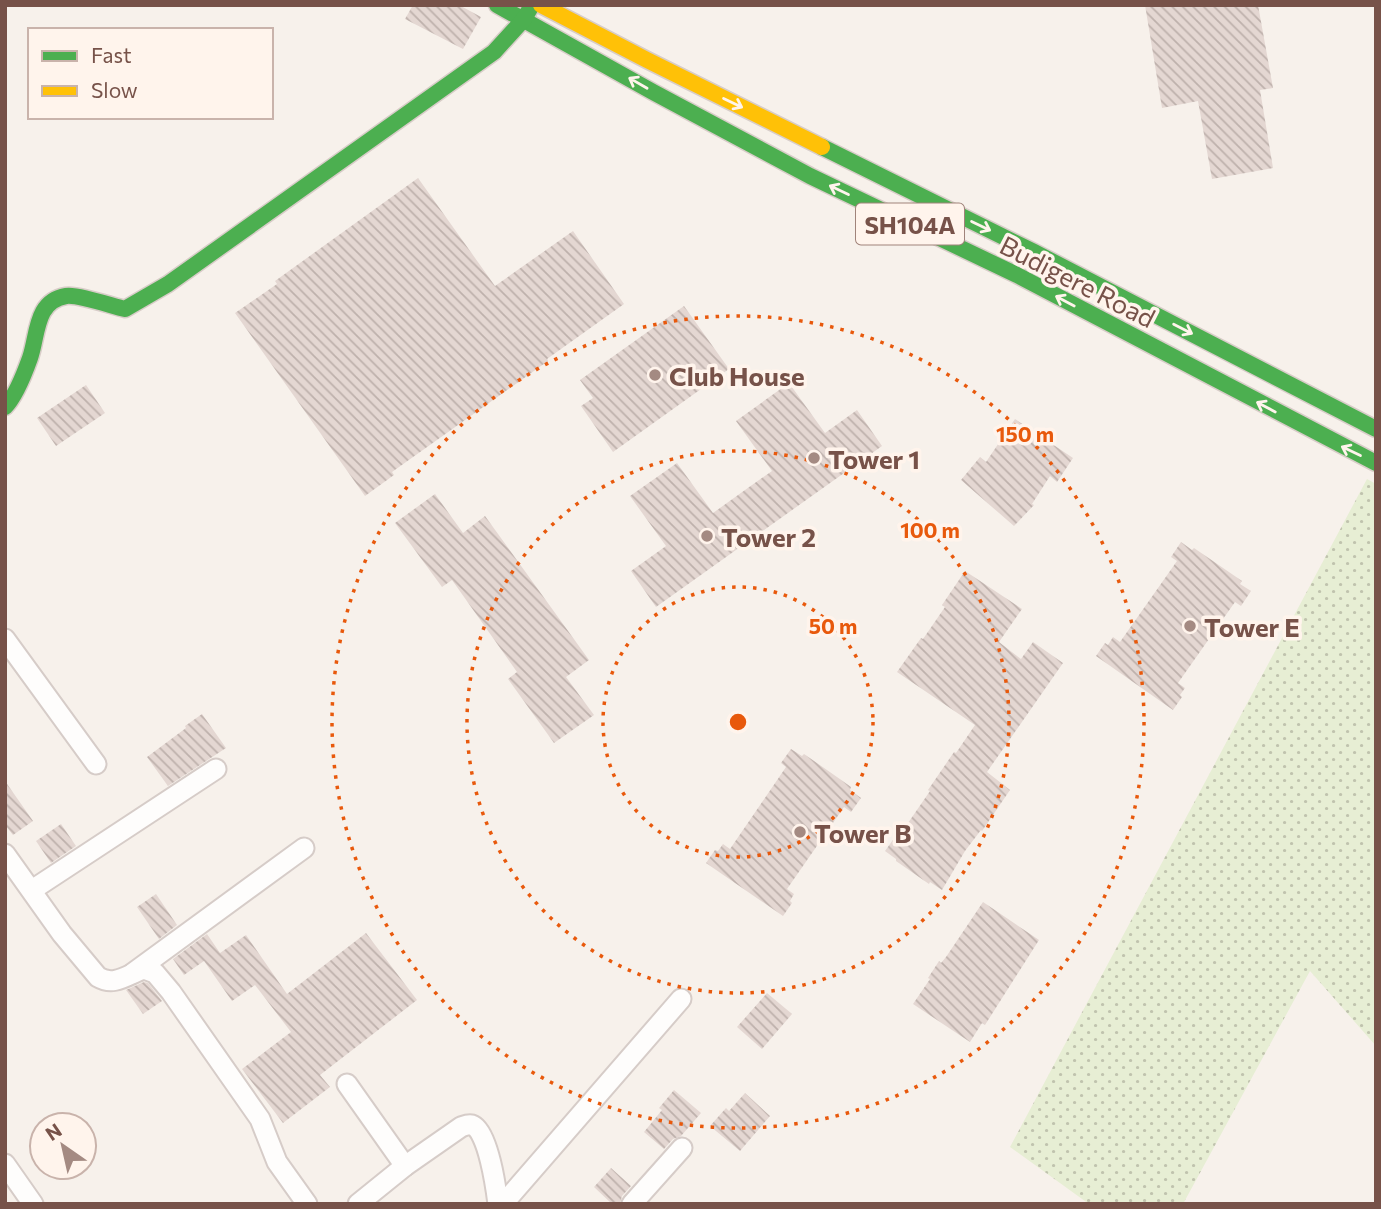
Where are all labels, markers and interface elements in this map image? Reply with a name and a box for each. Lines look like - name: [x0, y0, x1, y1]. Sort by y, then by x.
- legend: [28, 28, 273, 119]
- text: Fast: [91, 42, 132, 67]
- one-way arrow: [628, 76, 648, 90]
- text: Slow: [91, 77, 138, 102]
- one-way arrow: [722, 97, 743, 110]
- one-way arrow: [829, 182, 850, 196]
- road number: SH104A: [856, 204, 964, 244]
- one-way arrow: [970, 219, 991, 233]
- street label: Budigere Road: [995, 229, 1161, 333]
- one-way arrow: [1055, 293, 1076, 307]
- one-way arrow: [1173, 323, 1193, 337]
- place label: Club House: [669, 360, 805, 391]
- marker: Club House: [647, 367, 663, 383]
- one-way arrow: [1256, 400, 1277, 413]
- text: 150 m: [996, 421, 1054, 446]
- place label: Tower 1: [828, 443, 920, 474]
- one-way arrow: [1341, 443, 1362, 457]
- marker: Tower 1: [806, 450, 822, 466]
- text: 100 m: [900, 517, 960, 542]
- place label: Tower 2: [721, 521, 816, 552]
- marker: Tower 2: [699, 528, 715, 544]
- place label: Tower E: [1204, 611, 1300, 642]
- text: 50 m: [809, 613, 857, 638]
- marker: Tower E: [1182, 618, 1198, 634]
- centre of rings: [726, 710, 750, 734]
- place label: Tower B: [814, 817, 911, 848]
- marker: Tower B: [792, 824, 808, 840]
- north arrow: [28, 1111, 98, 1181]
- text: N: [41, 1118, 66, 1145]

